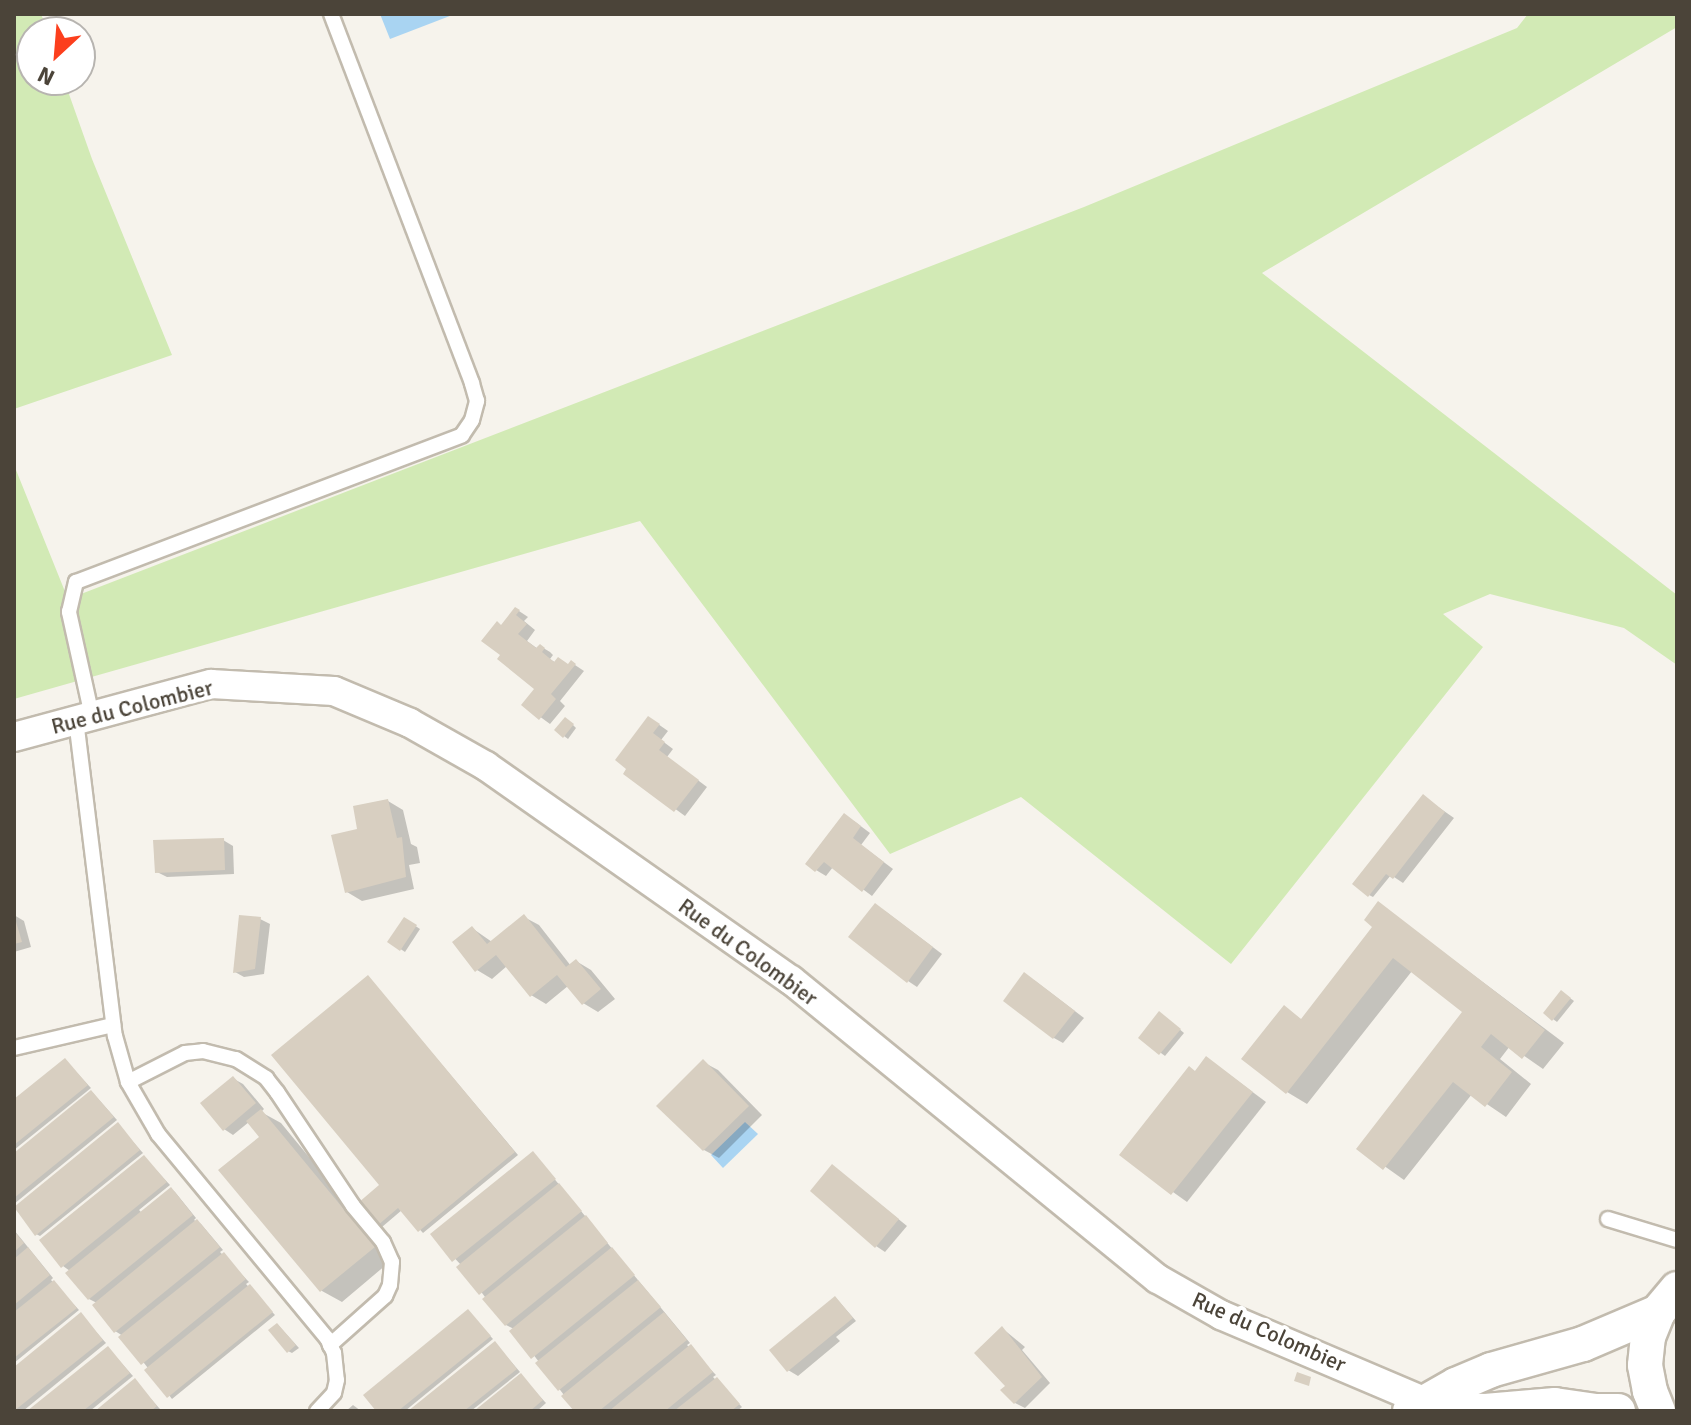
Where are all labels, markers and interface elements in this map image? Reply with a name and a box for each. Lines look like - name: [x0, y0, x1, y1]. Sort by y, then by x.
- north arrow: [16, 16, 96, 96]
- text: N: [33, 61, 59, 92]
- street label: Rue du Colombier: [48, 674, 216, 740]
- street label: Rue du Colombier: [673, 893, 823, 1011]
- street label: Rue du Colombier: [1188, 1286, 1350, 1378]

